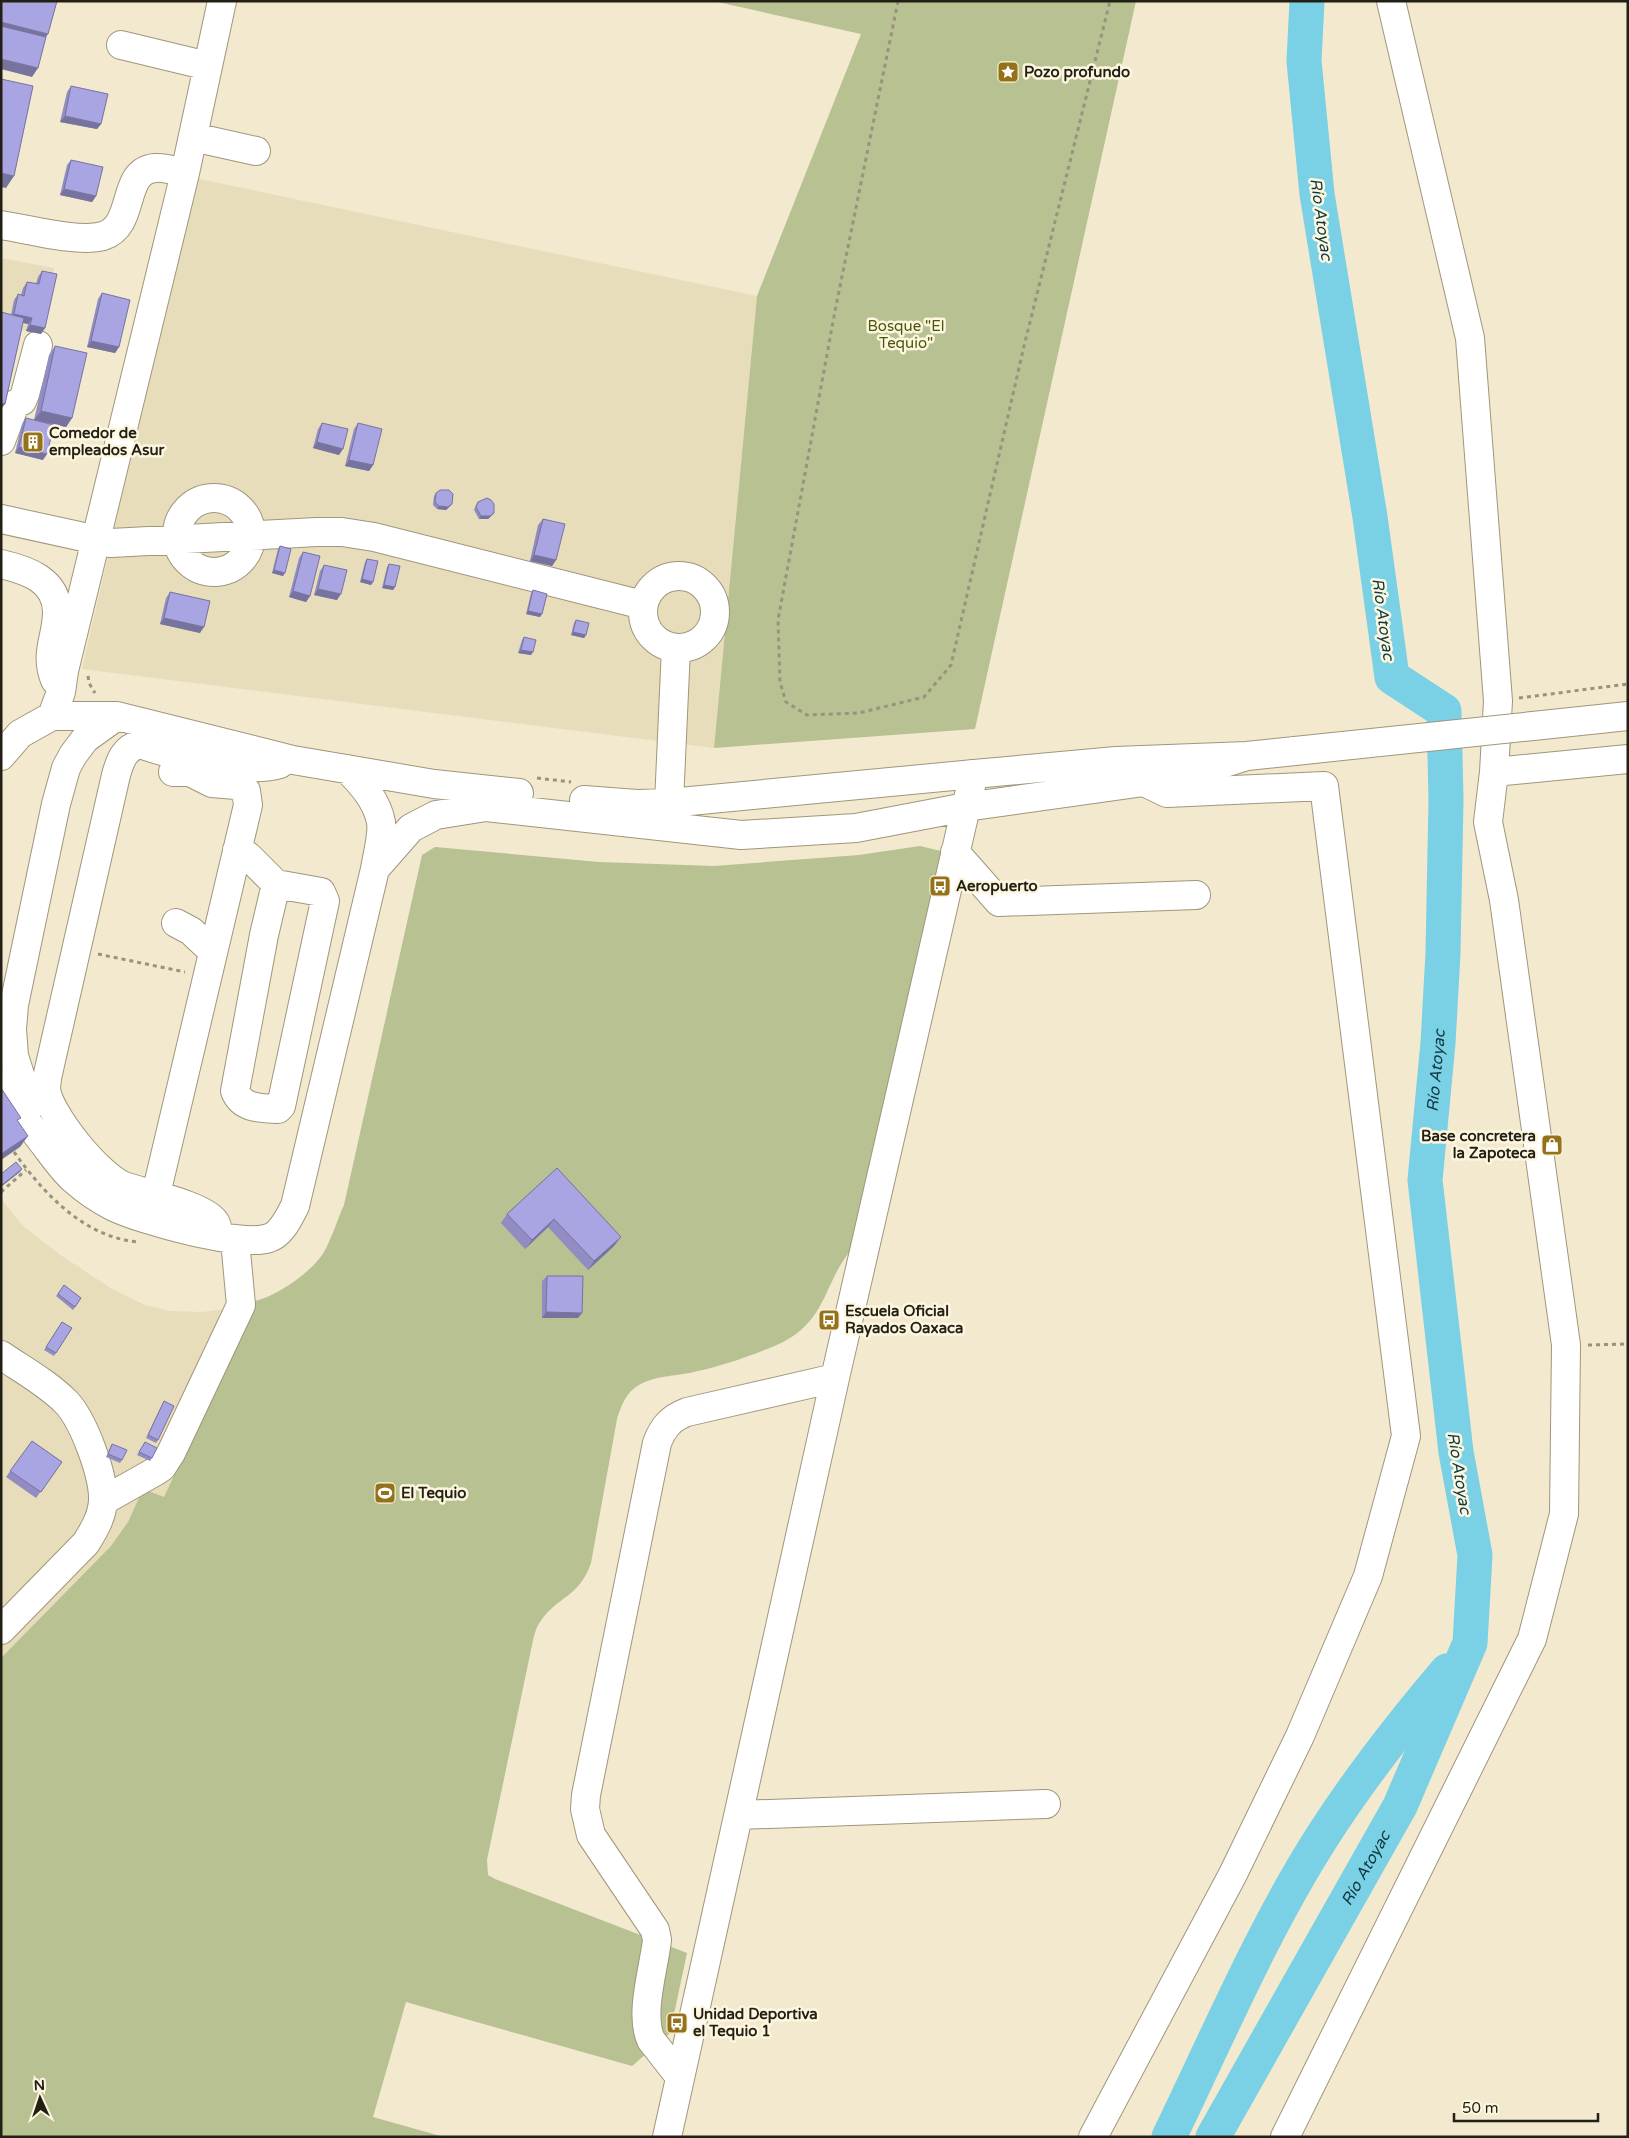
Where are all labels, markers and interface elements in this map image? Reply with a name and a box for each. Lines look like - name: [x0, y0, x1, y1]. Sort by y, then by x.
- place icon: Pozo profundo: [996, 60, 1020, 84]
- place label: Pozo profundo: [1024, 63, 1130, 82]
- water label: Río Atoyac: [1305, 177, 1337, 263]
- park label: Bosque "El Tequio": [867, 317, 945, 352]
- place label: Comedor de empleados Asur: [49, 424, 165, 460]
- building icon: Comedor de empleados Asur: [21, 430, 45, 454]
- water label: Río Atoyac: [1367, 577, 1399, 663]
- bus stop icon: Aeropuerto: [928, 874, 952, 898]
- place label: Aeropuerto: [956, 877, 1038, 896]
- water label: Río Atoyac: [1423, 1028, 1450, 1113]
- place label: Base concretera la Zapoteca: [1421, 1127, 1536, 1163]
- shop icon: Base concretera la Zapoteca: [1540, 1133, 1564, 1157]
- place label: Escuela Oficial Rayados Oaxaca: [845, 1302, 964, 1338]
- bus stop icon: Escuela Oficial Rayados Oaxaca: [817, 1308, 841, 1332]
- water label: Río Atoyac: [1443, 1431, 1476, 1517]
- sports icon: El Tequio: [373, 1481, 397, 1505]
- place label: El Tequio: [401, 1484, 466, 1503]
- water label: Río Atoyac: [1337, 1826, 1396, 1909]
- place label: Unidad Deportiva el Tequio 1: [693, 2005, 818, 2041]
- bus stop icon: Unidad Deportiva el Tequio 1: [665, 2011, 689, 2035]
- north arrow: [15, 2073, 65, 2123]
- text: N: [33, 2077, 45, 2094]
- scale bar: [1454, 2090, 1598, 2122]
- text: 50 m: [1462, 2099, 1499, 2117]

